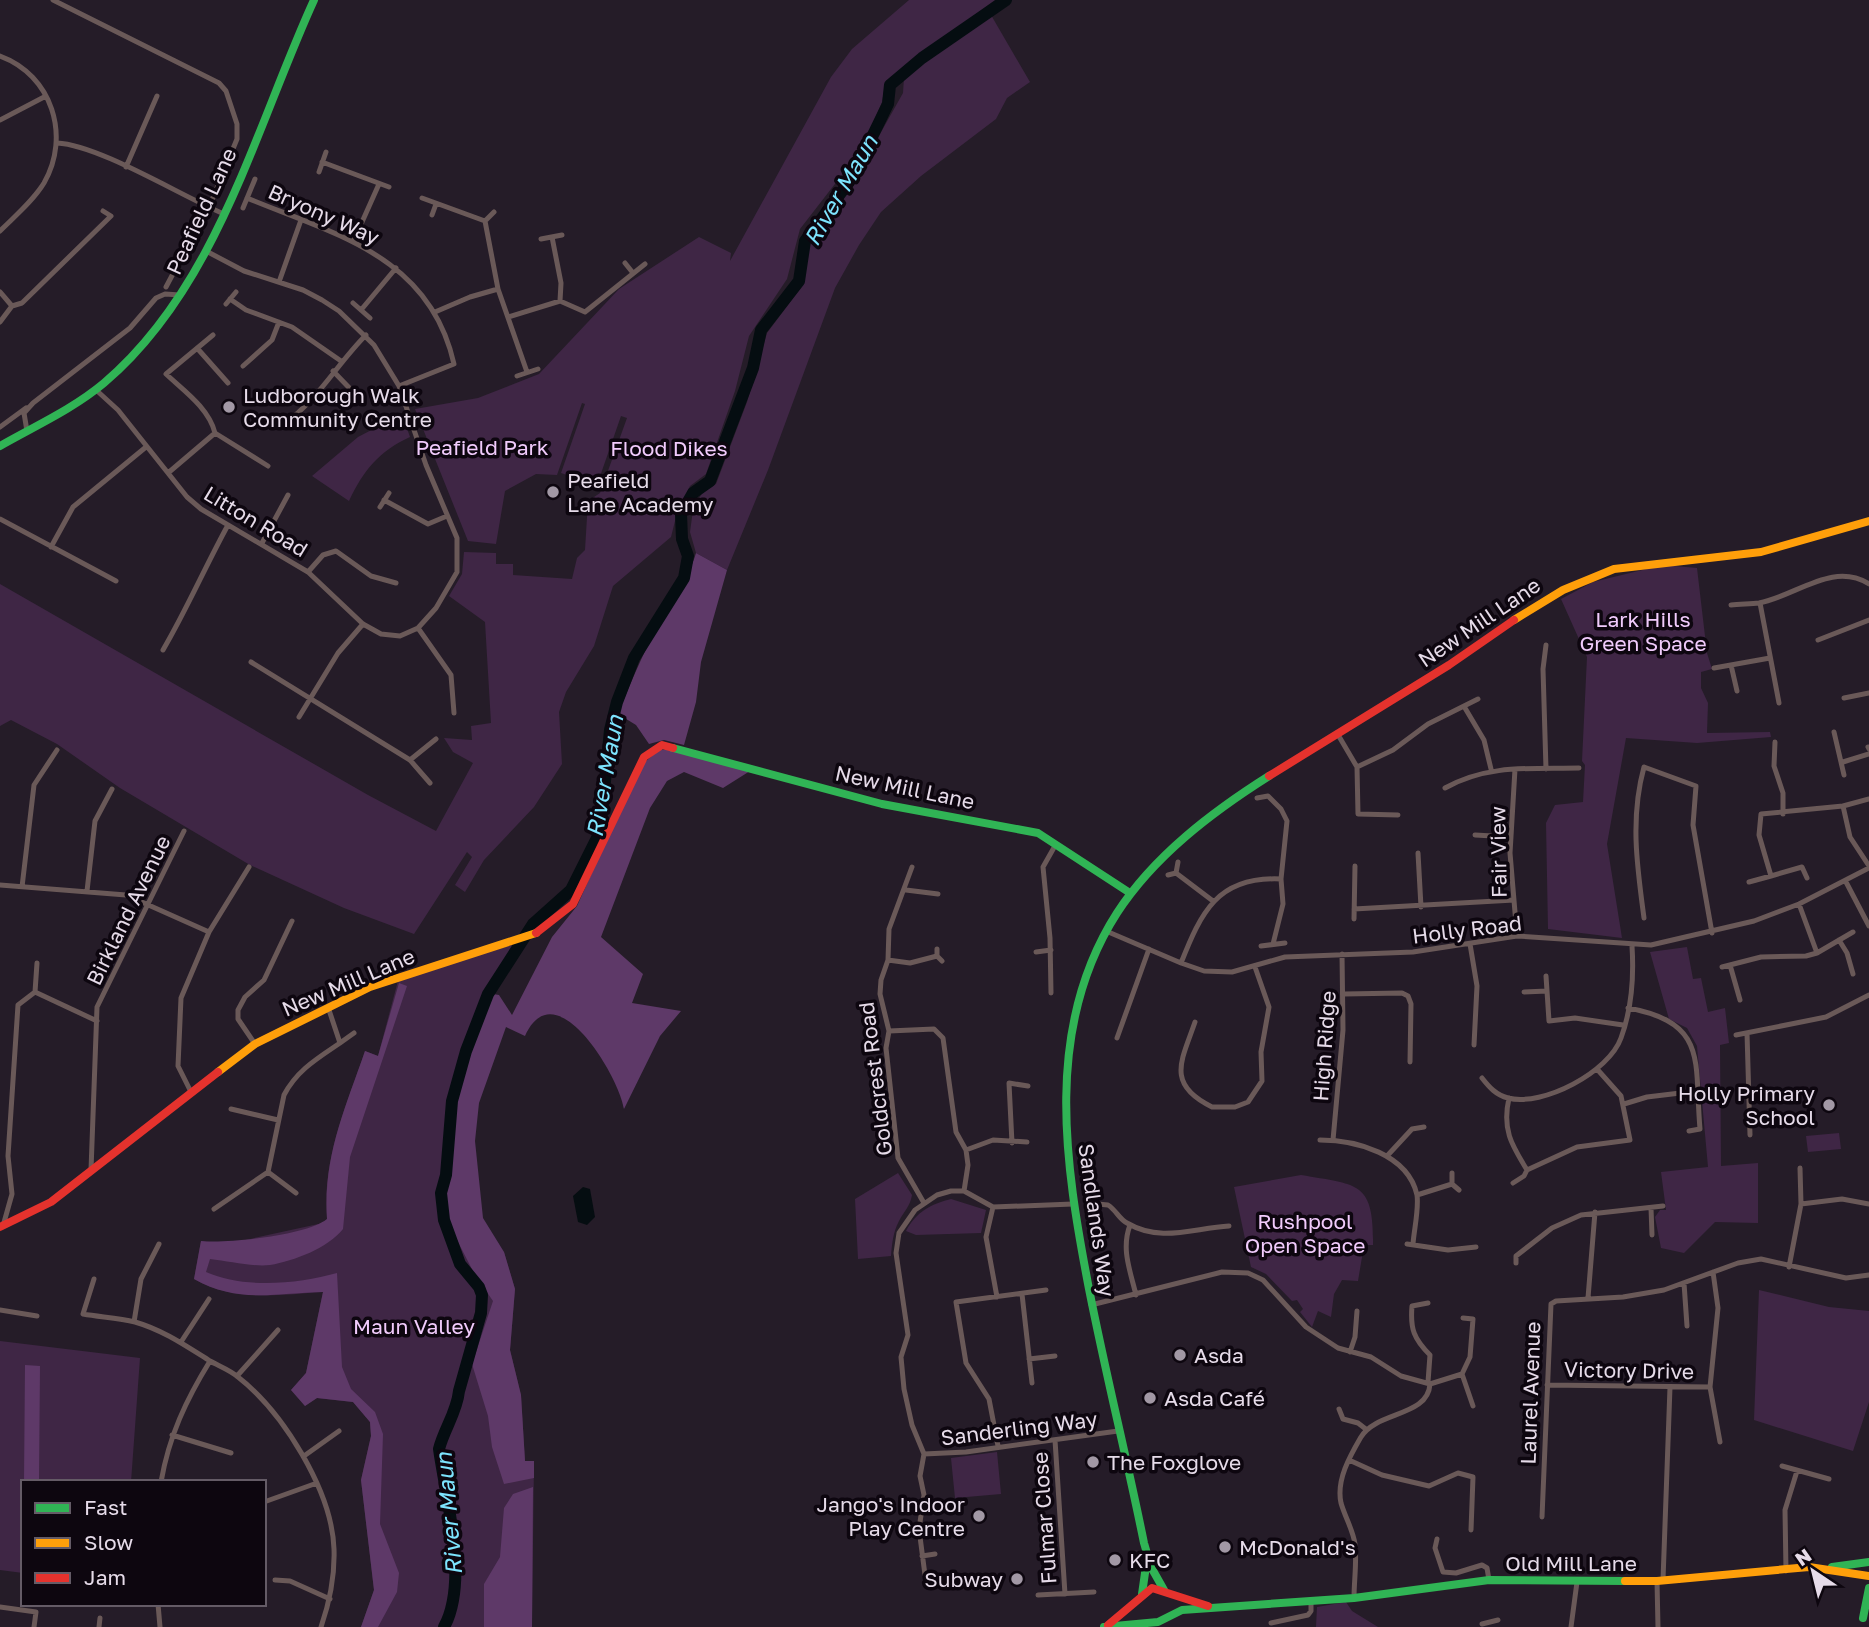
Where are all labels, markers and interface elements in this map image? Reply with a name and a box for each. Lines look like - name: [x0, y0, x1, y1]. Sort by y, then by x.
- water label: River Maun: [797, 129, 883, 250]
- street label: Peafield Lane: [160, 143, 242, 279]
- street label: Bryony Way: [264, 178, 384, 250]
- place label: Ludborough Walk Community Centre: [243, 382, 432, 432]
- marker: Ludborough Walk Community Centre: [221, 399, 237, 415]
- park label: Peafield Park: [415, 434, 549, 460]
- park label: Flood Dikes: [610, 435, 728, 461]
- place label: Peafield Lane Academy: [567, 467, 714, 517]
- street label: Litton Road: [199, 480, 313, 562]
- marker: Peafield Lane Academy: [545, 484, 561, 500]
- street label: New Mill Lane: [1413, 572, 1545, 672]
- park label: Lark Hills Green Space: [1579, 606, 1707, 656]
- water label: River Maun: [580, 712, 629, 839]
- street label: New Mill Lane: [833, 760, 977, 814]
- street label: Fair View: [1484, 806, 1512, 898]
- street label: Birkland Avenue: [80, 831, 176, 989]
- street label: Holly Road: [1411, 909, 1523, 949]
- street label: New Mill Lane: [278, 942, 418, 1022]
- street label: High Ridge: [1307, 990, 1341, 1102]
- street label: Goldcrest Road: [853, 1001, 897, 1157]
- place label: Holly Primary School: [1678, 1080, 1815, 1130]
- marker: Holly Primary School: [1821, 1097, 1837, 1113]
- street label: Sandlands Way: [1073, 1142, 1121, 1299]
- park label: Rushpool Open Space: [1245, 1208, 1365, 1258]
- park label: Maun Valley: [353, 1313, 475, 1339]
- street label: Laurel Avenue: [1515, 1321, 1545, 1465]
- place label: Asda: [1194, 1342, 1244, 1368]
- marker: Asda: [1172, 1347, 1188, 1363]
- street label: Victory Drive: [1564, 1356, 1694, 1384]
- place label: Asda Café: [1164, 1385, 1265, 1411]
- marker: Asda Café: [1142, 1390, 1158, 1406]
- street label: Sanderling Way: [939, 1405, 1099, 1450]
- place label: The Foxglove: [1107, 1449, 1241, 1475]
- water label: River Maun: [429, 1451, 467, 1577]
- street label: Fulmar Close: [1026, 1451, 1062, 1585]
- marker: The Foxglove: [1085, 1454, 1101, 1470]
- legend: [21, 1480, 266, 1606]
- place label: Jango's Indoor Play Centre: [816, 1491, 965, 1541]
- text: Fast: [84, 1494, 127, 1520]
- marker: Jango's Indoor Play Centre: [971, 1508, 987, 1524]
- text: Slow: [84, 1529, 133, 1555]
- place label: McDonald's: [1239, 1534, 1356, 1560]
- north arrow: [1778, 1536, 1848, 1606]
- marker: McDonald's: [1217, 1539, 1233, 1555]
- text: N: [1790, 1543, 1815, 1570]
- place label: KFC: [1129, 1547, 1170, 1573]
- street label: Old Mill Lane: [1505, 1550, 1637, 1576]
- marker: KFC: [1107, 1552, 1123, 1568]
- text: Jam: [84, 1564, 126, 1590]
- place label: Subway: [924, 1566, 1003, 1592]
- marker: Subway: [1009, 1571, 1025, 1587]

